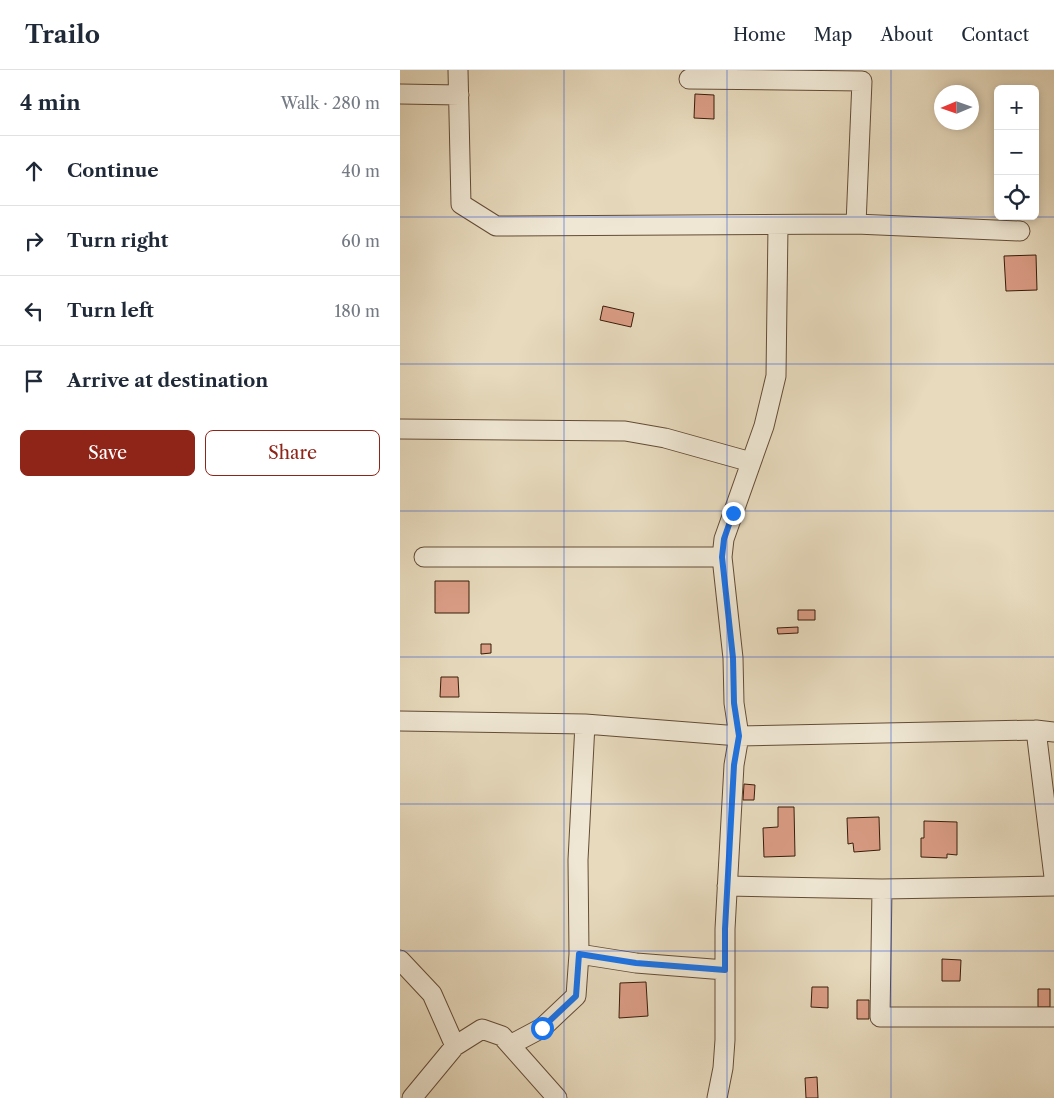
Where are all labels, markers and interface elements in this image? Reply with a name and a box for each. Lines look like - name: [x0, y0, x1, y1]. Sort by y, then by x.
- text: Trailo: [25, 20, 100, 49]
- text: Home: [733, 24, 786, 46]
- text: Map: [814, 24, 852, 46]
- text: About: [880, 24, 933, 46]
- text: Contact: [961, 24, 1029, 46]
- north arrow: [934, 85, 979, 130]
- map controls: [994, 85, 1039, 220]
- button: +: [994, 85, 1039, 130]
- text: 4 min: [20, 90, 81, 115]
- text: Walk · 280 m: [281, 93, 380, 113]
- button: −: [994, 130, 1039, 175]
- icon: ahead: [20, 157, 48, 185]
- text: Continue: [67, 159, 159, 182]
- text: 40 m: [341, 161, 380, 181]
- button: locate: [994, 175, 1039, 220]
- icon: right: [20, 227, 48, 255]
- text: Turn right: [67, 229, 168, 252]
- text: 60 m: [341, 231, 380, 251]
- icon: left: [20, 297, 48, 325]
- text: Turn left: [67, 299, 154, 322]
- text: 180 m: [334, 301, 380, 321]
- icon: arrive: [20, 367, 48, 395]
- text: Arrive at destination: [67, 369, 268, 392]
- button: Save: [20, 430, 195, 476]
- button: Share: [205, 430, 380, 476]
- route end: [722, 502, 745, 525]
- route start: [531, 1017, 554, 1040]

